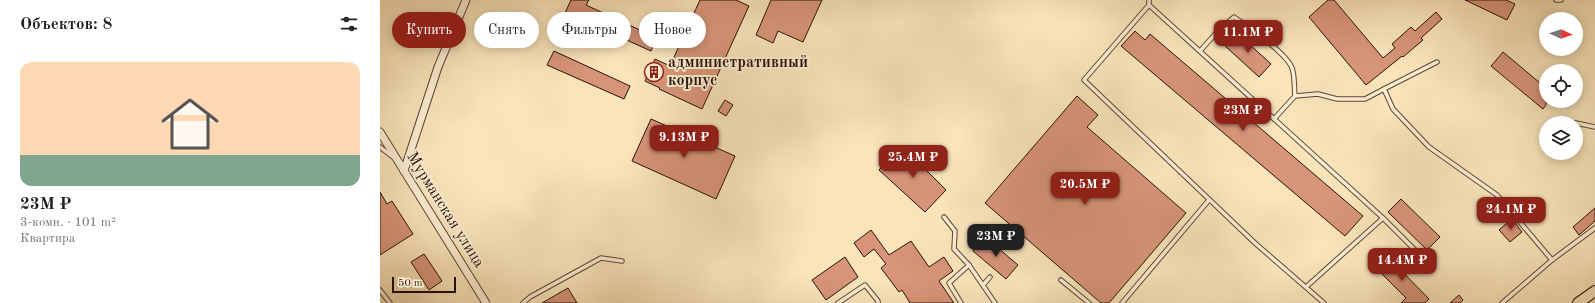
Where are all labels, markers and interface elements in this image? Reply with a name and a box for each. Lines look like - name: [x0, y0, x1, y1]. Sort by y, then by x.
- chip: Купить: [392, 12, 466, 48]
- chip: Снять: [474, 12, 539, 48]
- chip: Фильтры: [547, 12, 631, 48]
- chip: Новое: [639, 12, 706, 48]
- north arrow: [1539, 12, 1583, 56]
- map controls: [1539, 12, 1583, 160]
- icon: filters: [338, 13, 360, 35]
- text: Объектов: 8: [20, 16, 112, 33]
- pin: 11.1M ₽: [1211, 20, 1285, 54]
- text: 11.1M ₽: [1223, 26, 1273, 39]
- place label: административный корпус: [668, 55, 808, 89]
- building icon: административный корпус: [643, 61, 665, 83]
- button: locate: [1539, 64, 1583, 108]
- icon: home: [154, 88, 226, 160]
- pin: 23M ₽: [1215, 98, 1271, 132]
- text: 23M ₽: [1223, 104, 1263, 117]
- button: layers: [1539, 116, 1583, 160]
- pin: 9.13M ₽: [647, 125, 721, 159]
- text: 9.13M ₽: [659, 131, 709, 144]
- pin: 25.4M ₽: [876, 145, 950, 179]
- street label: Мурманская улица: [403, 149, 487, 271]
- text: 25.4M ₽: [888, 151, 938, 164]
- pin: 20.5M ₽: [1048, 172, 1122, 206]
- text: 20.5M ₽: [1060, 178, 1110, 191]
- text: 23M ₽: [20, 196, 72, 213]
- pin: 24.1M ₽: [1474, 197, 1548, 231]
- text: 24.1M ₽: [1486, 203, 1536, 216]
- text: 3-комн. · 101 m²: [20, 216, 116, 229]
- pin: 23M ₽: [968, 224, 1024, 258]
- text: 23M ₽: [976, 230, 1016, 243]
- text: Квартира: [20, 232, 75, 245]
- pin: 14.4M ₽: [1365, 248, 1439, 282]
- text: 14.4M ₽: [1377, 254, 1427, 267]
- scale bar: [392, 275, 456, 294]
- text: 50 m: [398, 278, 423, 289]

